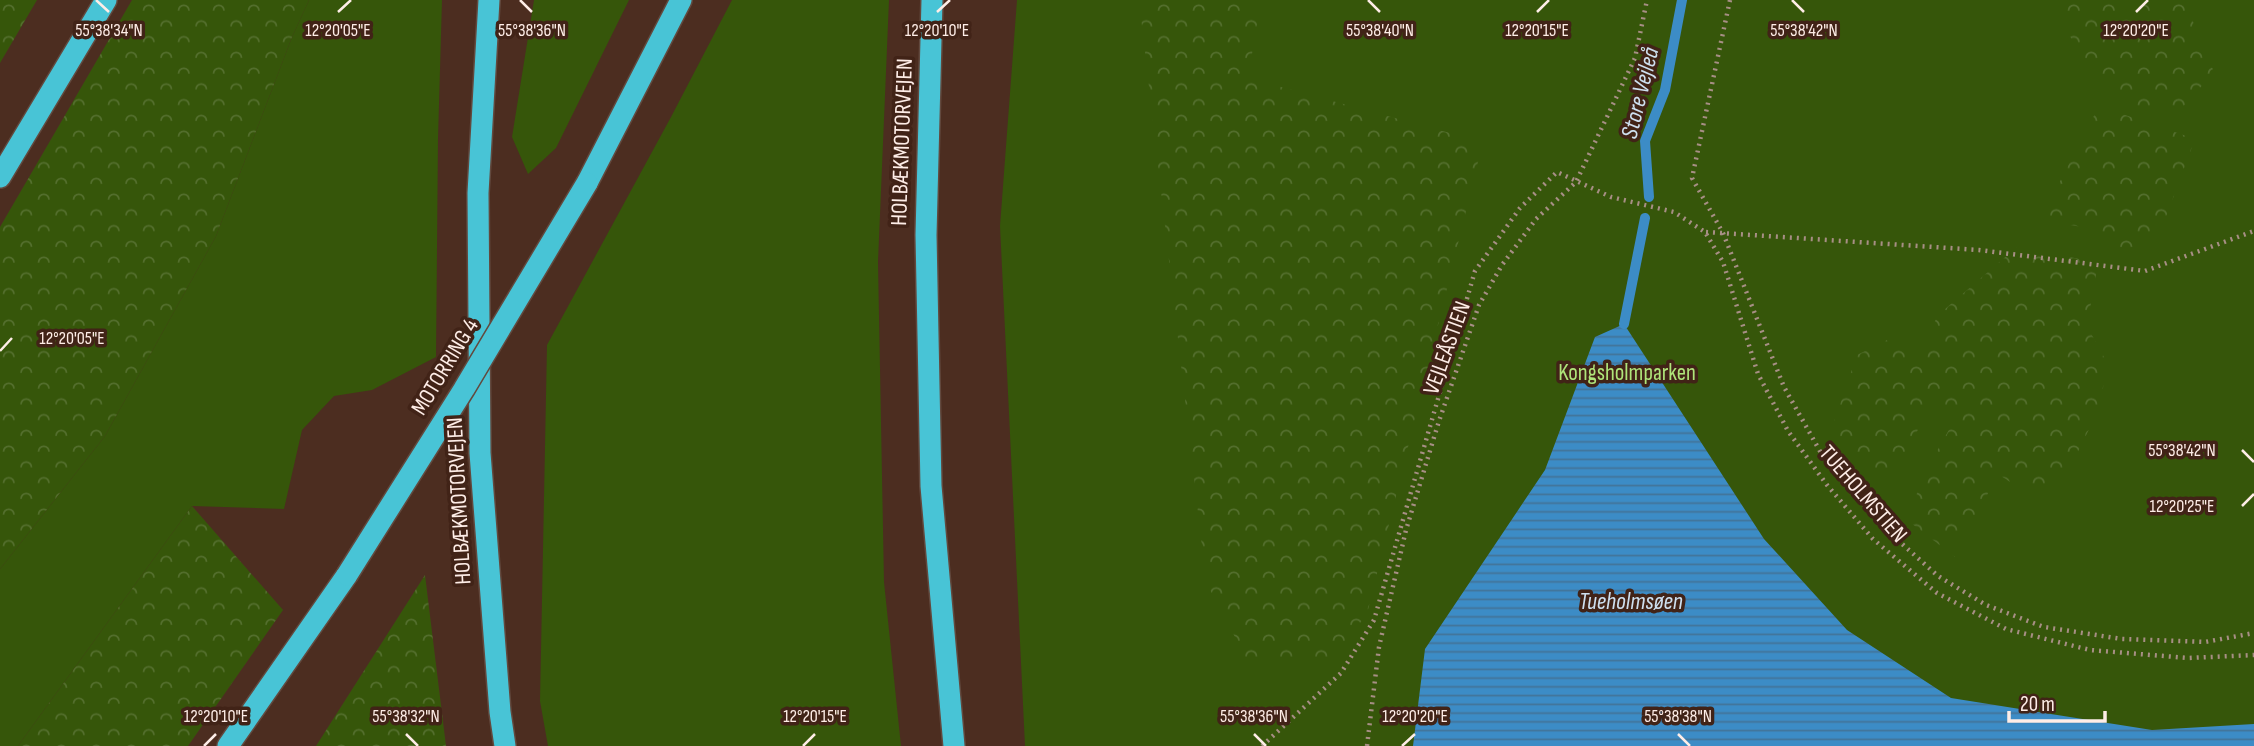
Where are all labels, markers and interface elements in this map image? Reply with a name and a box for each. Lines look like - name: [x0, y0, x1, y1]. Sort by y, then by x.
- text: 55°38'34"N: [75, 20, 143, 41]
- text: 12°20'05"E: [305, 20, 371, 41]
- text: 55°38'36"N: [498, 20, 566, 41]
- text: 12°20'10"E: [905, 20, 969, 41]
- text: 55°38'40"N: [1346, 20, 1414, 41]
- text: 12°20'15"E: [1505, 20, 1569, 41]
- text: 55°38'42"N: [1770, 20, 1838, 41]
- text: 12°20'20"E: [2103, 20, 2169, 41]
- water label: Store Vejleå: [1615, 44, 1665, 142]
- street label: HOLBÆKMOTORVEJEN: [885, 58, 919, 226]
- street label: VEJLEÅSTIEN: [1417, 298, 1477, 398]
- street label: MOTORRING 4: [405, 313, 485, 420]
- text: 12°20'05"E: [39, 328, 105, 349]
- park label: Kongsholmparken: [1558, 359, 1696, 387]
- street label: HOLBÆKMOTORVEJEN: [441, 417, 477, 585]
- street label: TUEHOLMSTIEN: [1813, 439, 1913, 549]
- text: 55°38'42"N: [2148, 440, 2216, 461]
- text: 12°20'25"E: [2150, 496, 2214, 517]
- water label: Tueholmsøen: [1579, 587, 1683, 616]
- scale bar: [2009, 680, 2105, 724]
- text: 20 m: [2020, 692, 2055, 717]
- text: 12°20'10"E: [184, 706, 248, 727]
- text: 55°38'32"N: [372, 706, 440, 727]
- text: 12°20'15"E: [783, 706, 847, 727]
- text: 55°38'36"N: [1220, 706, 1288, 727]
- text: 12°20'20"E: [1382, 706, 1448, 727]
- text: 55°38'38"N: [1644, 706, 1712, 727]

